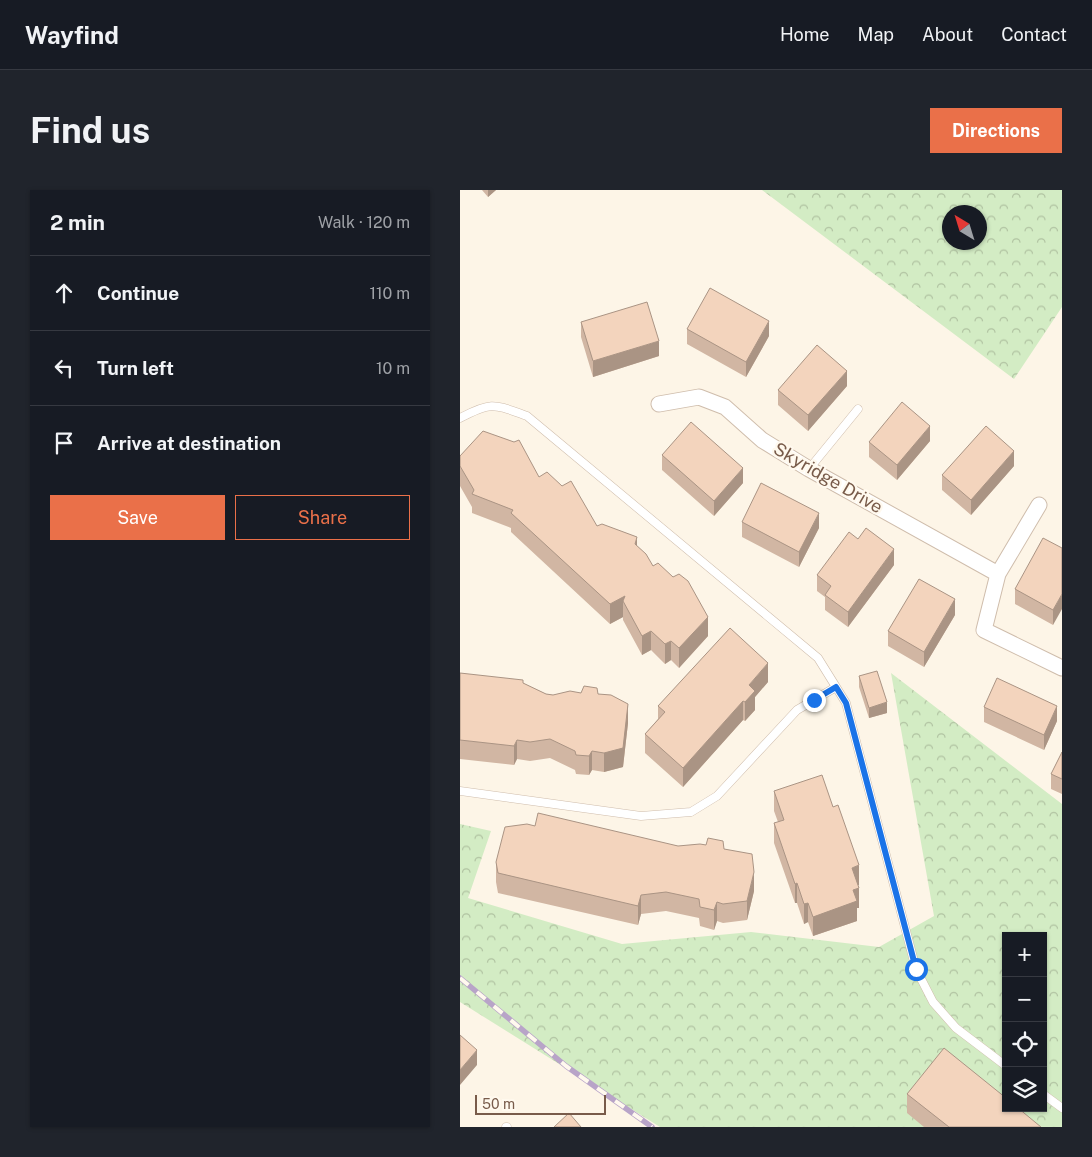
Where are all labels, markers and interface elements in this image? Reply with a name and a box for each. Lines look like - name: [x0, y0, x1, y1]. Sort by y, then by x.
- text: Wayfind: [25, 21, 119, 49]
- text: Home: [780, 24, 830, 45]
- text: Map: [858, 24, 894, 45]
- text: About: [922, 24, 973, 45]
- text: Contact: [1001, 24, 1067, 45]
- button: Directions: [930, 108, 1062, 153]
- text: Find us: [30, 110, 150, 151]
- north arrow: [942, 205, 987, 250]
- text: 2 min: [50, 210, 105, 235]
- text: Walk · 120 m: [318, 213, 410, 232]
- icon: ahead: [50, 279, 78, 307]
- text: Continue: [97, 282, 179, 304]
- text: 110 m: [369, 284, 410, 303]
- icon: left: [50, 354, 78, 382]
- text: Turn left: [97, 357, 174, 379]
- text: 10 m: [376, 359, 410, 378]
- icon: arrive: [50, 429, 78, 457]
- text: Arrive at destination: [97, 432, 281, 454]
- street label: Skyridge Drive: [770, 438, 887, 517]
- button: Save: [50, 495, 225, 540]
- button: Share: [235, 495, 410, 540]
- route end: [803, 689, 826, 712]
- map controls: [1002, 932, 1047, 1112]
- button: +: [1002, 932, 1047, 977]
- route start: [905, 958, 928, 981]
- button: −: [1002, 977, 1047, 1022]
- button: locate: [1002, 1022, 1047, 1067]
- button: layers: [1002, 1067, 1047, 1112]
- scale bar: [475, 1092, 606, 1115]
- text: 50 m: [482, 1096, 515, 1112]

